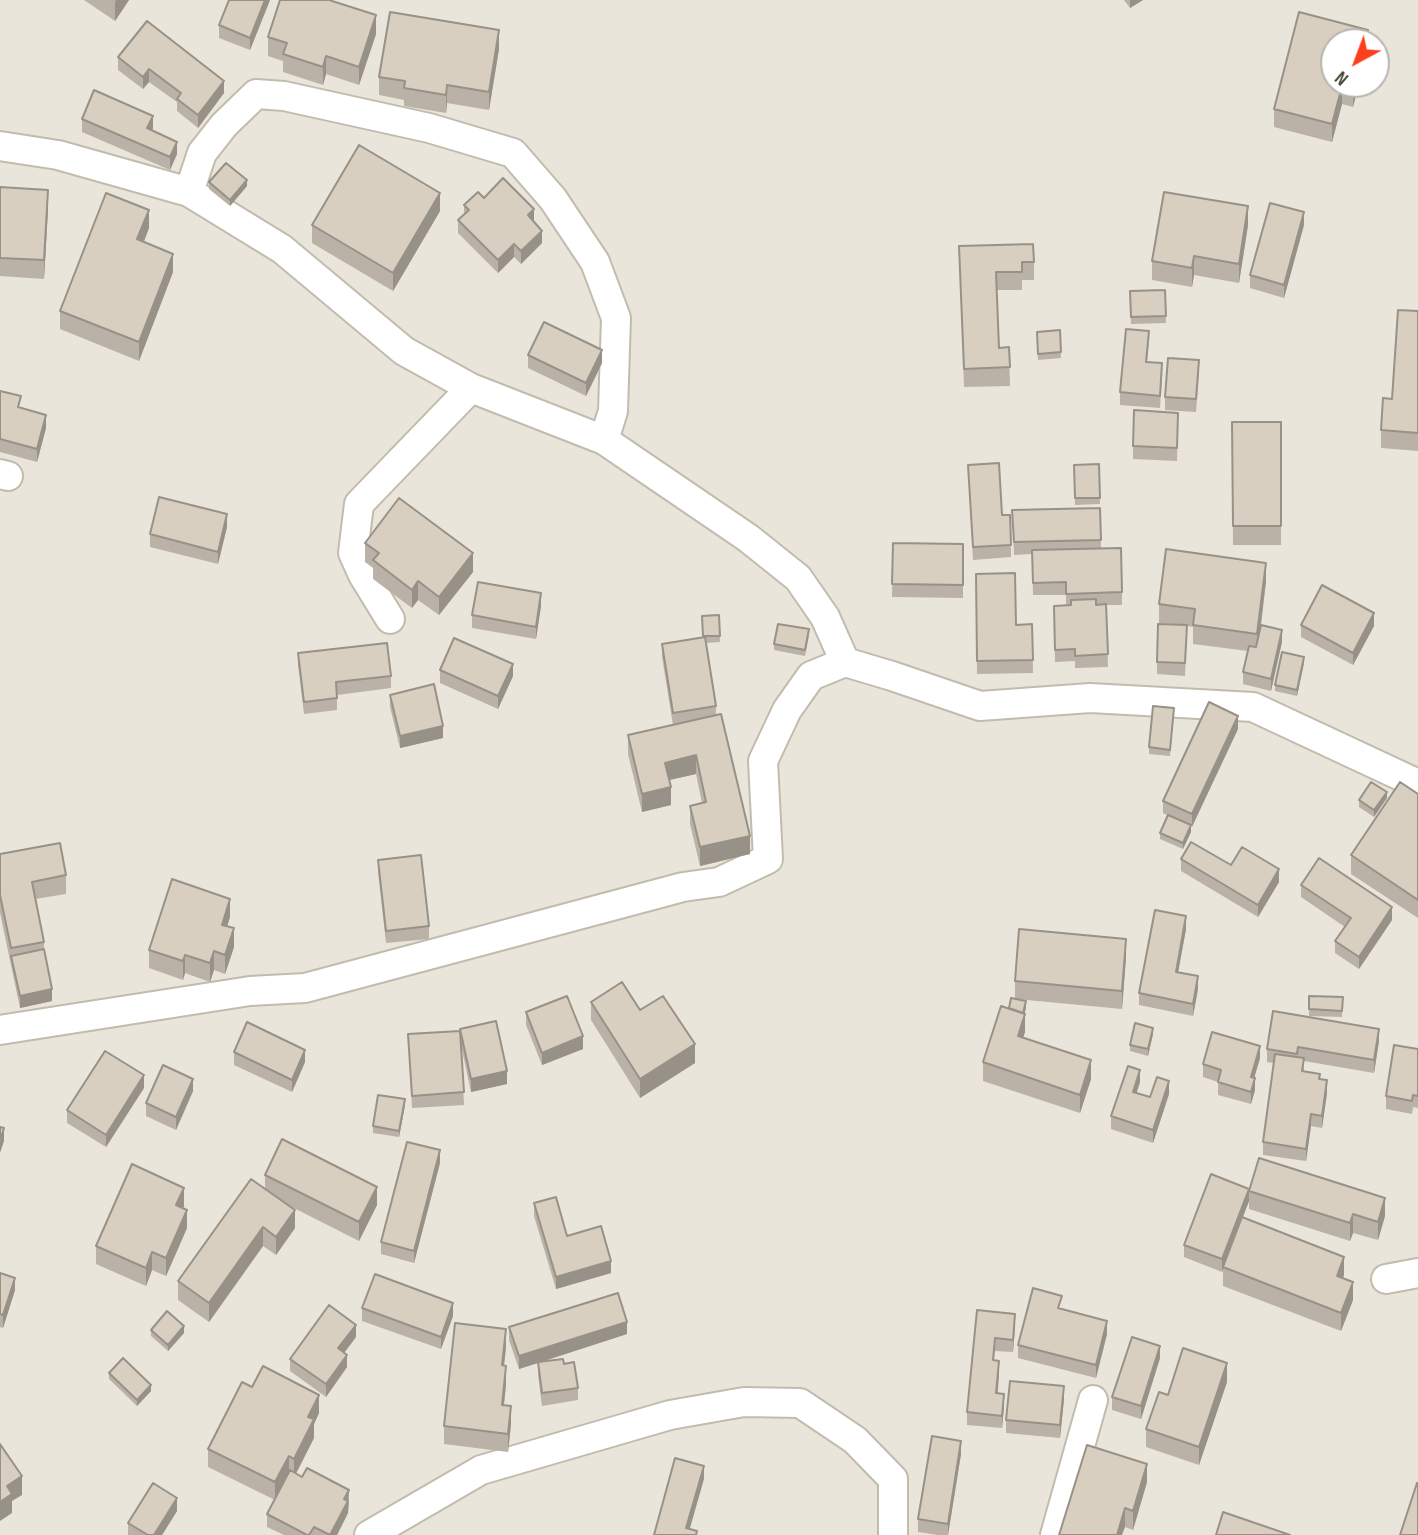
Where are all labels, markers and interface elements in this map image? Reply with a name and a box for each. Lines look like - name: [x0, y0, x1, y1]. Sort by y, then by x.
- north arrow: [1320, 28, 1390, 98]
- text: N: [1331, 66, 1354, 90]

